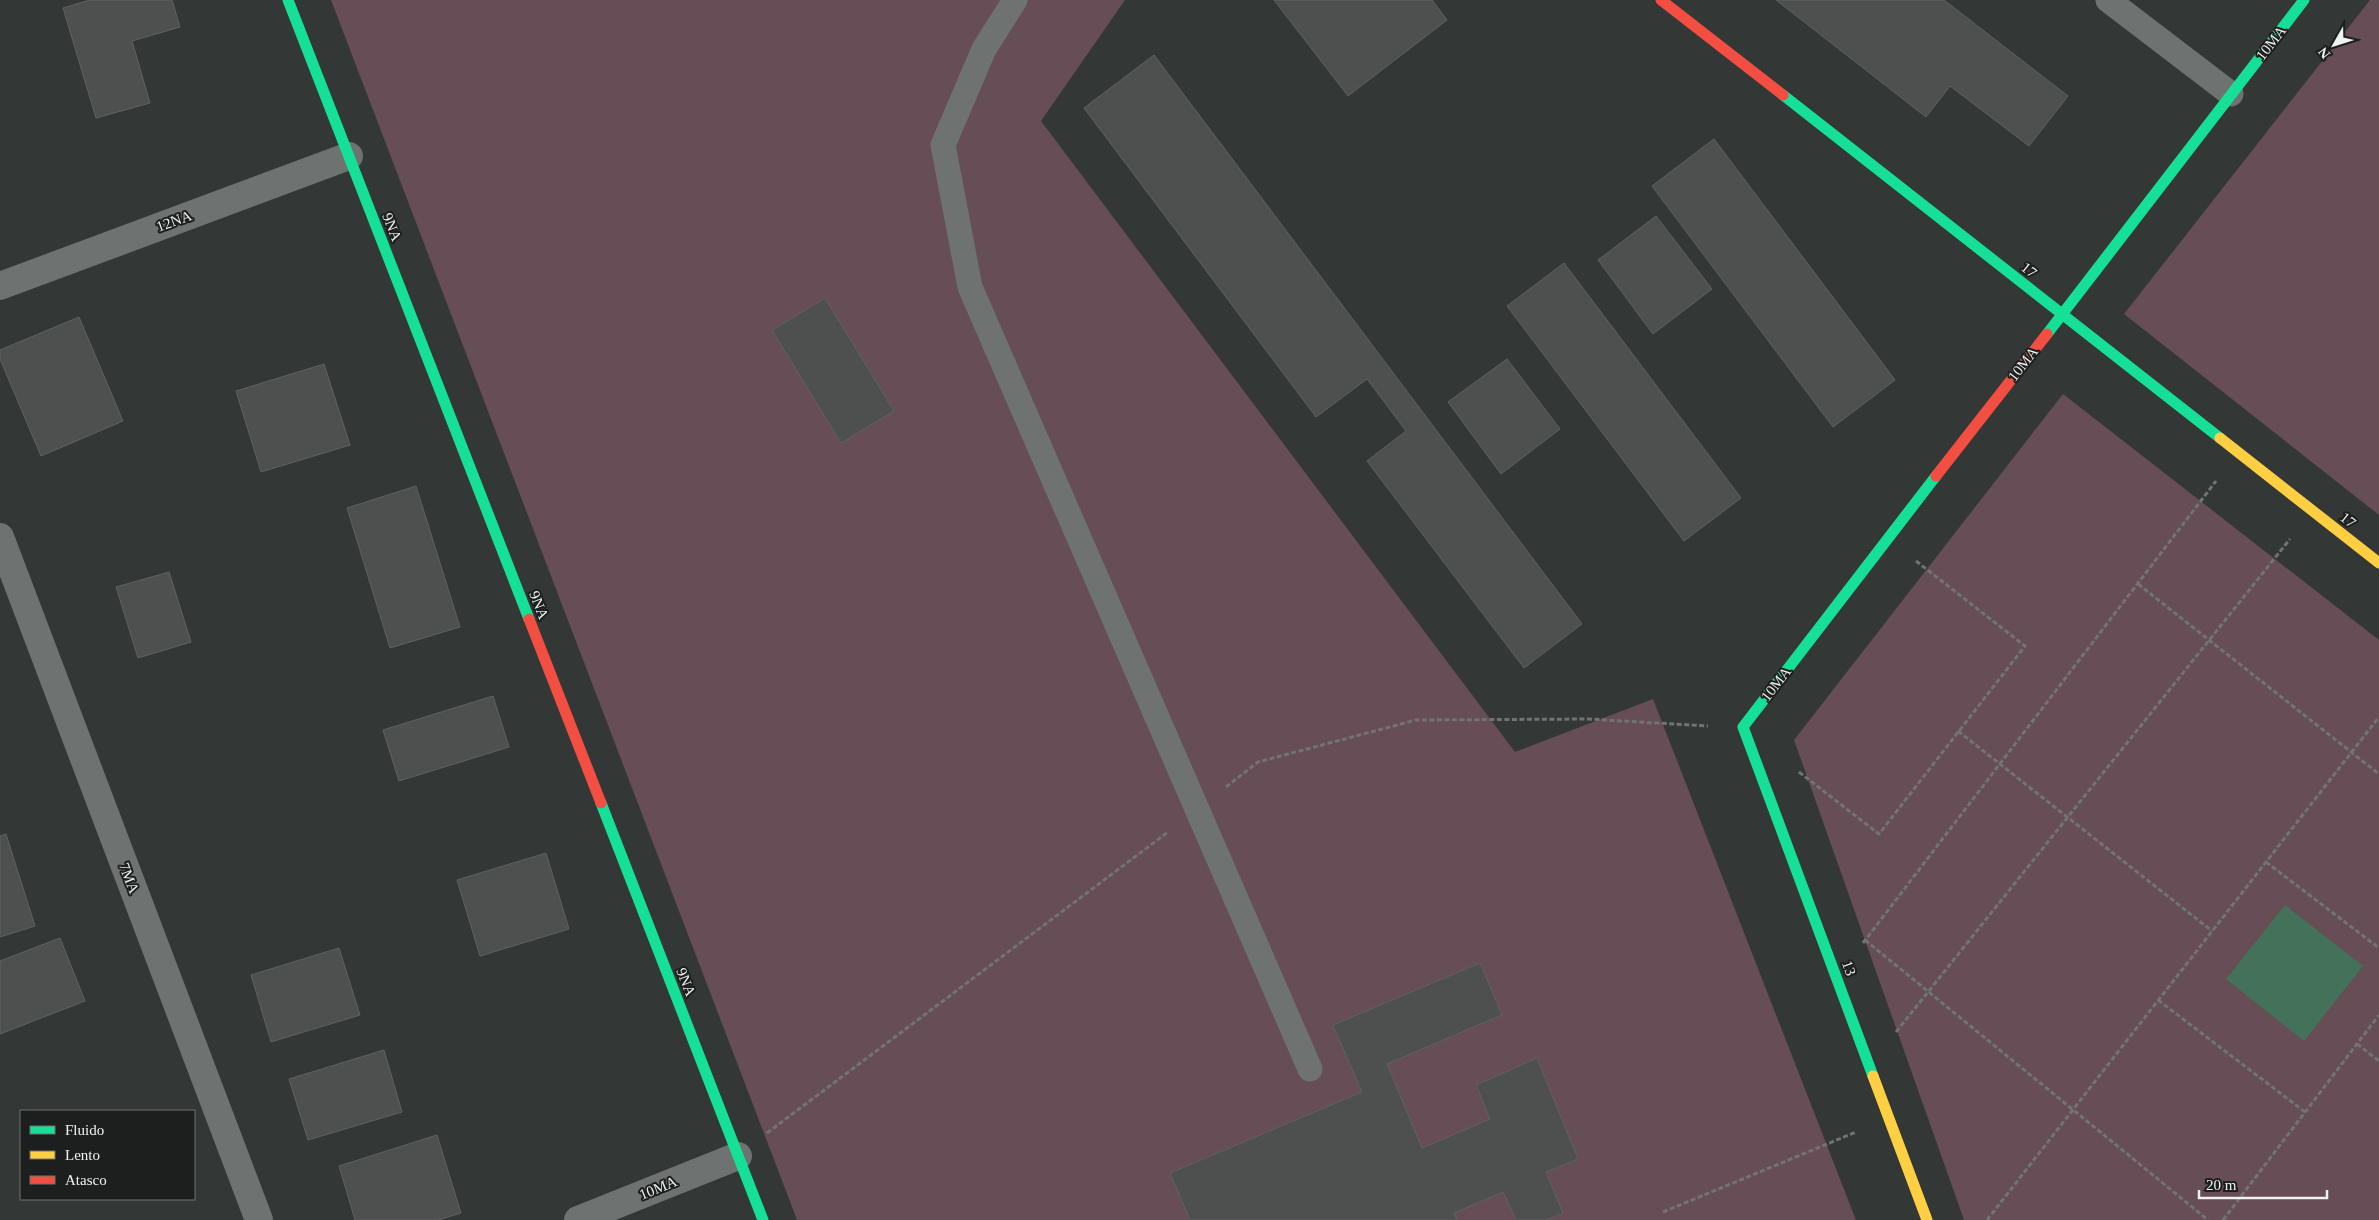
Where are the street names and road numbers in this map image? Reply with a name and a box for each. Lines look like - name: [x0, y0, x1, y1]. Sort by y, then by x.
- street label: 10MA: [2253, 23, 2289, 63]
- street label: 12NA: [154, 207, 194, 235]
- street label: 9NA: [379, 211, 405, 244]
- street label: 17: [2018, 259, 2040, 281]
- street label: 10MA: [2005, 344, 2041, 384]
- street label: 17: [2337, 509, 2359, 531]
- street label: 9NA: [526, 589, 552, 622]
- street label: 10MA: [1758, 664, 1794, 704]
- street label: 7MA: [116, 860, 142, 896]
- street label: 13: [1839, 958, 1859, 978]
- street label: 9NA: [673, 966, 699, 999]
- street label: 10MA: [637, 1173, 679, 1203]

